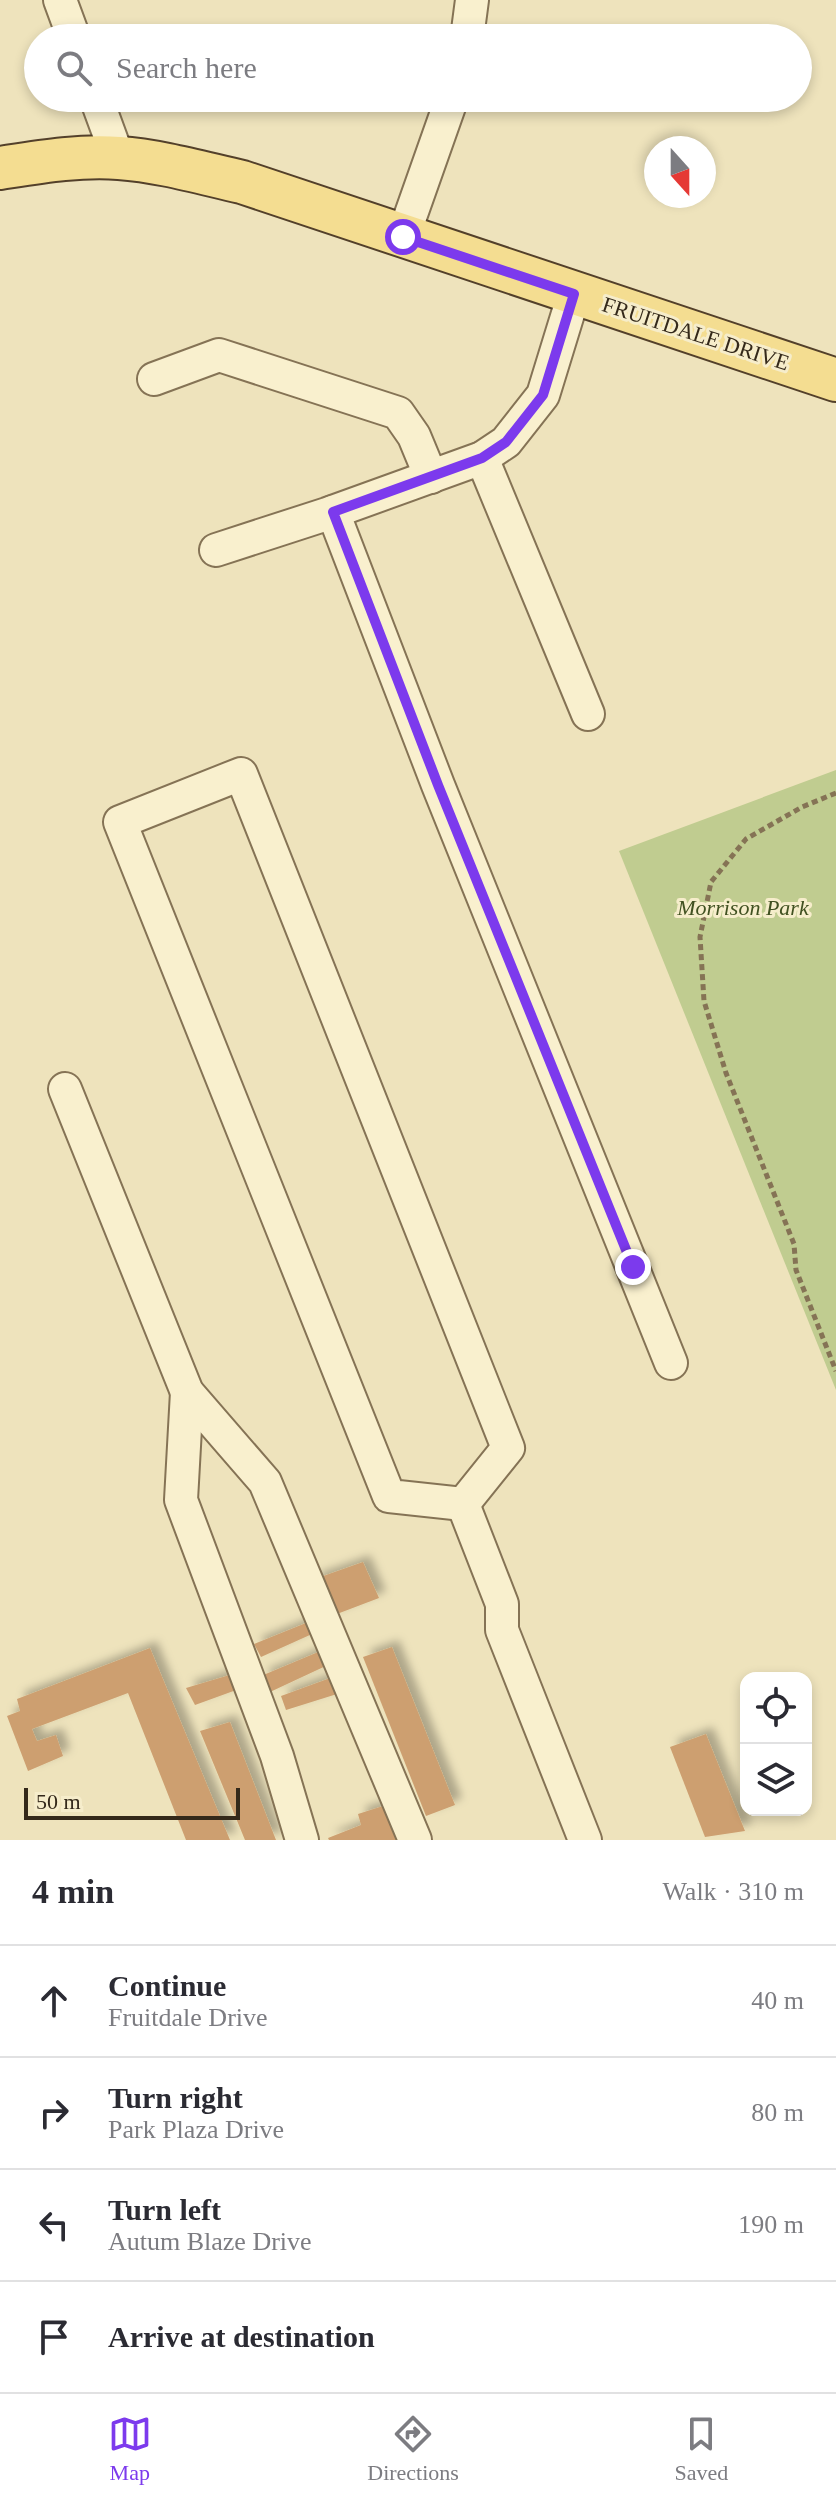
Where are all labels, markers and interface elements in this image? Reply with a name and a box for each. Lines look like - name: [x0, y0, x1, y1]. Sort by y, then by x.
- search box: [24, 24, 812, 112]
- icon: search: [52, 46, 96, 90]
- text: Search here: [116, 51, 257, 84]
- north arrow: [644, 136, 716, 208]
- route start: [385, 219, 421, 255]
- street label: FRUITDALE DRIVE: [599, 291, 792, 375]
- park label: Morrison Park: [676, 895, 810, 920]
- route end: [615, 1249, 651, 1285]
- map controls: [740, 1672, 812, 1816]
- button: locate: [740, 1672, 812, 1744]
- button: layers: [740, 1744, 812, 1816]
- scale bar: [24, 1784, 240, 1820]
- text: 50 m: [36, 1789, 81, 1814]
- text: 4 min: [32, 1873, 114, 1910]
- text: Walk · 310 m: [662, 1877, 804, 1906]
- text: Continue: [108, 1969, 226, 2002]
- icon: ahead: [32, 1979, 76, 2023]
- text: 40 m: [751, 1986, 804, 2015]
- text: Fruitdale Drive: [108, 2003, 268, 2032]
- text: Turn right: [108, 2081, 243, 2114]
- icon: right: [32, 2091, 76, 2135]
- text: 80 m: [751, 2098, 804, 2127]
- text: Park Plaza Drive: [108, 2115, 284, 2144]
- text: Turn left: [108, 2193, 221, 2226]
- icon: left: [32, 2203, 76, 2247]
- text: 190 m: [738, 2210, 804, 2239]
- text: Autum Blaze Drive: [108, 2227, 312, 2256]
- icon: arrive: [32, 2315, 76, 2359]
- text: Arrive at destination: [108, 2320, 375, 2353]
- tab: Map: [108, 2412, 152, 2486]
- tab: Directions: [367, 2412, 459, 2486]
- tab: Saved: [674, 2412, 728, 2486]

